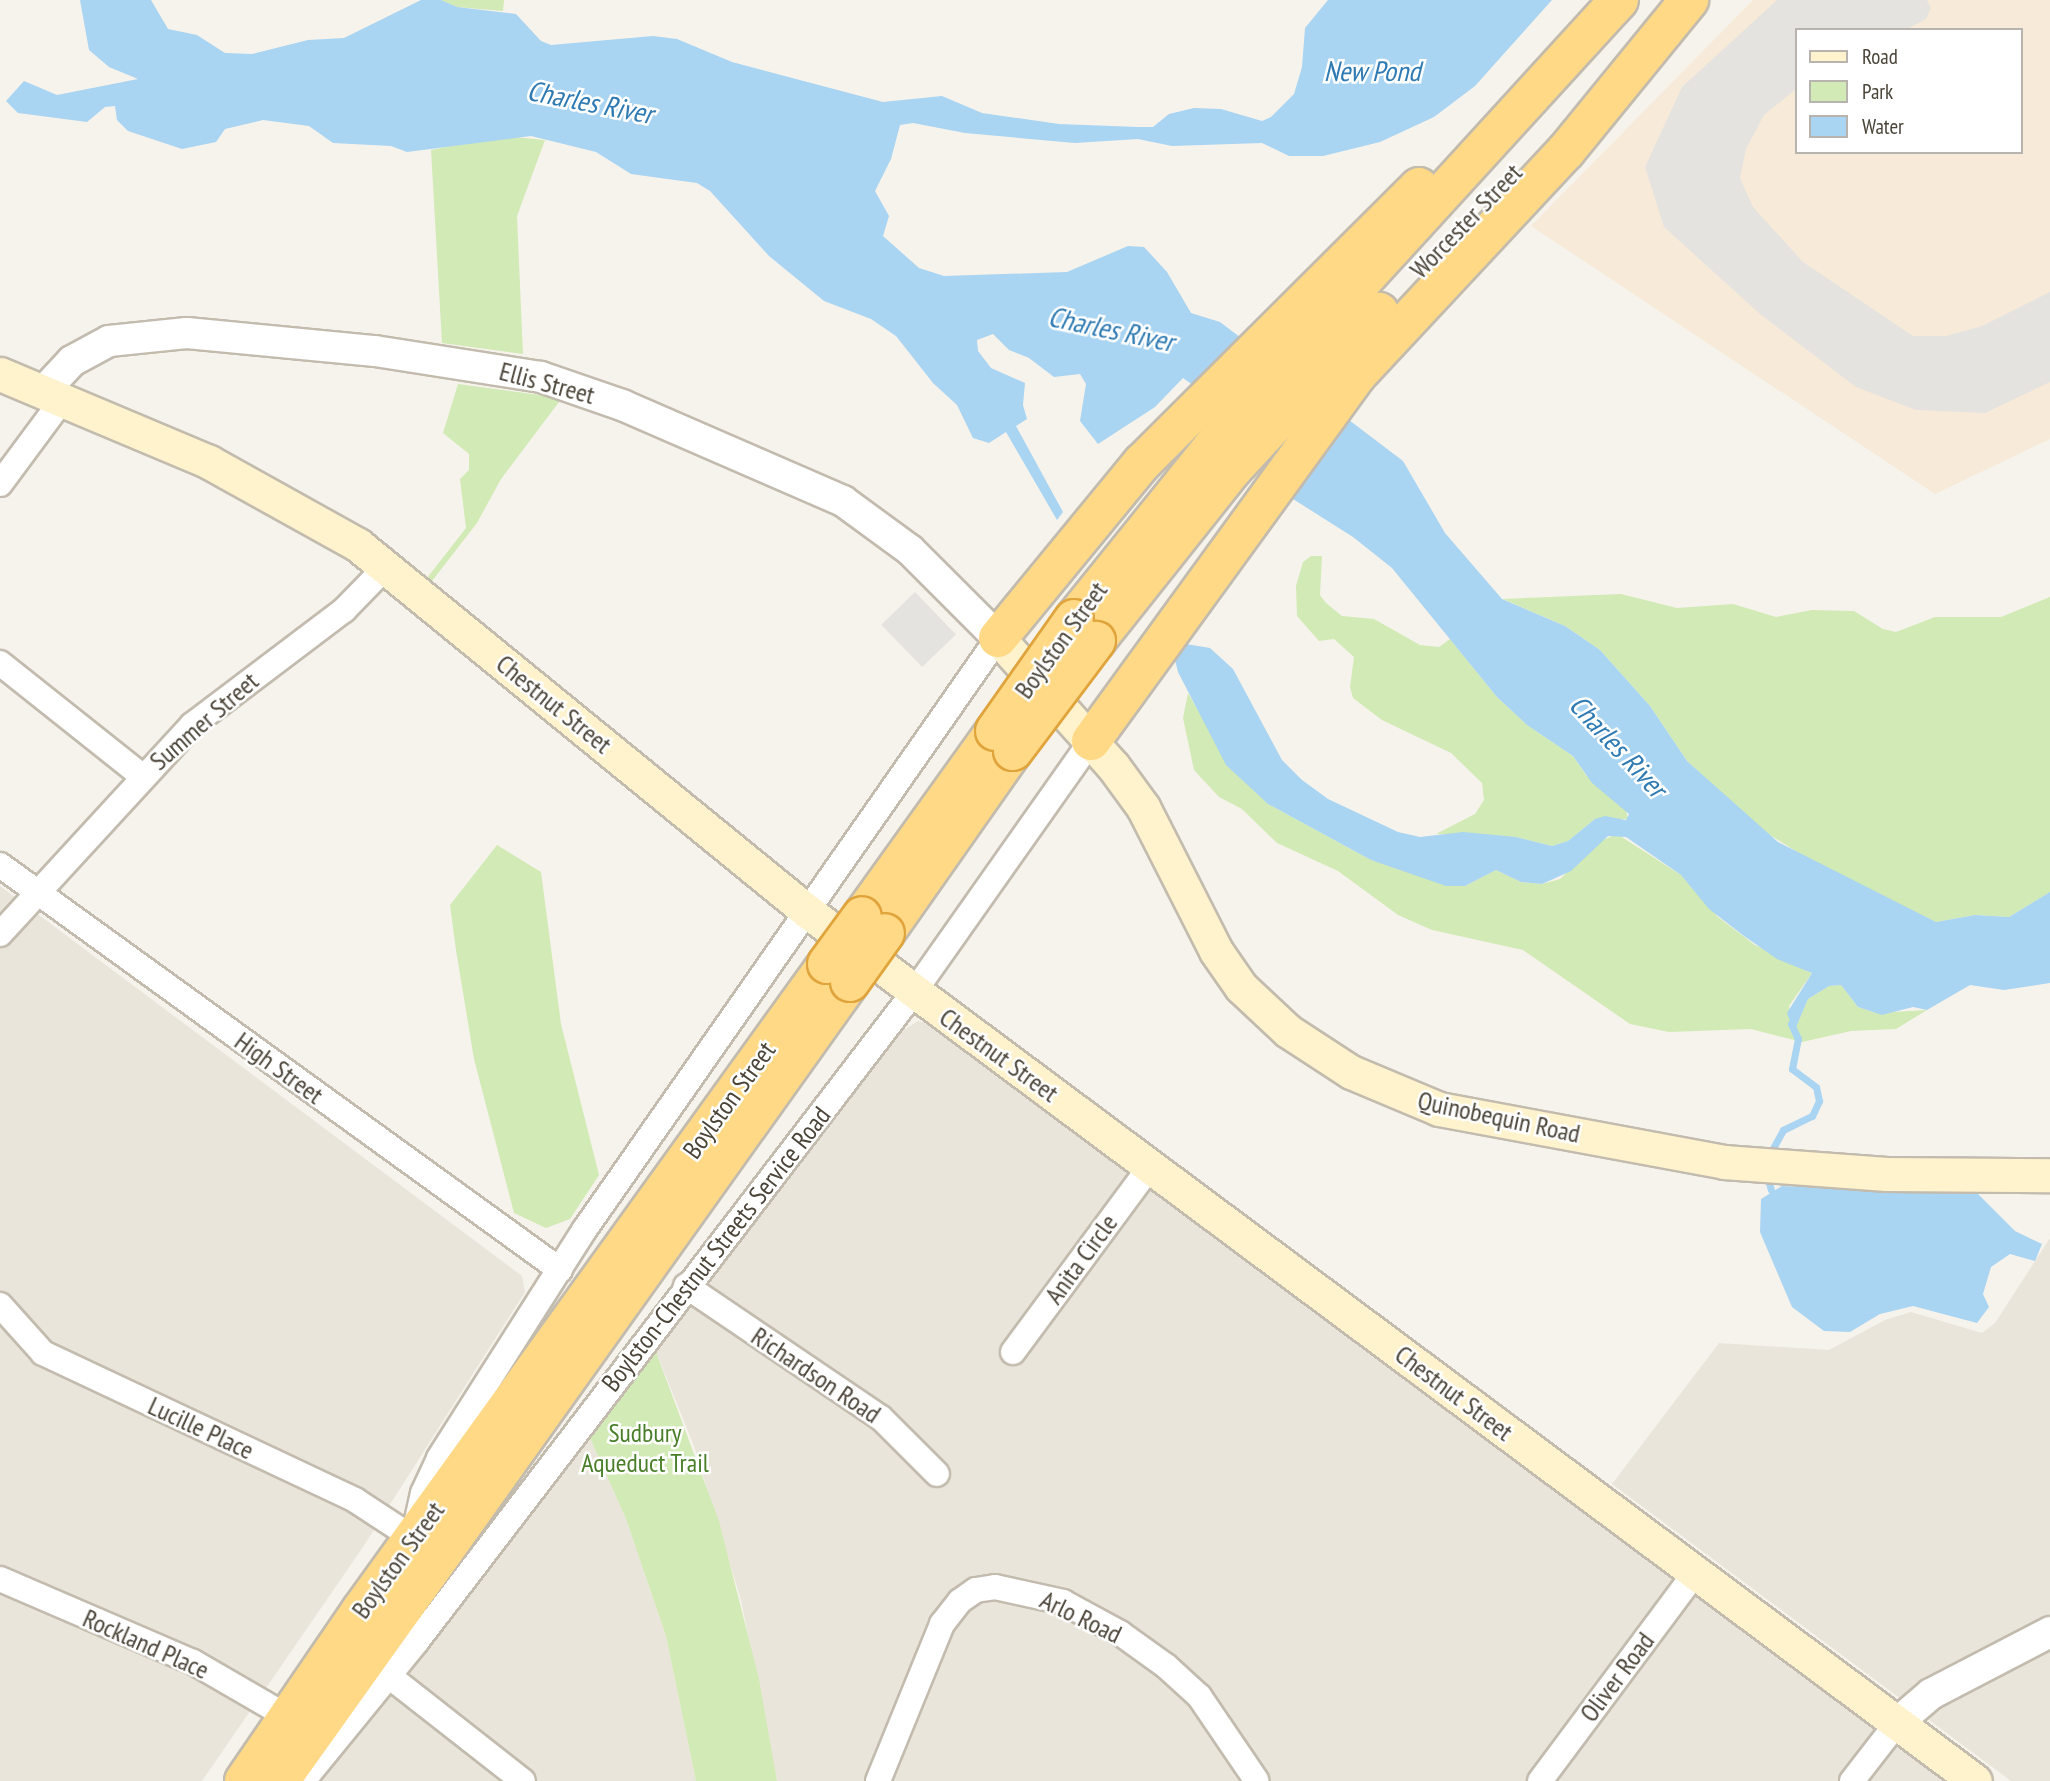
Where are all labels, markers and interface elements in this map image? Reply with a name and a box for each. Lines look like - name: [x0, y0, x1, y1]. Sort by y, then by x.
- legend: [1794, 28, 2022, 154]
- text: Road: [1862, 43, 1898, 70]
- water label: New Pond: [1323, 54, 1421, 88]
- water label: Charles River: [524, 73, 656, 131]
- text: Park: [1862, 78, 1893, 105]
- text: Water: [1862, 113, 1904, 140]
- street label: Worcester Street: [1404, 157, 1528, 285]
- water label: Charles River: [1045, 299, 1177, 359]
- street label: Ellis Street: [496, 355, 598, 411]
- street label: Boylston Street: [1008, 576, 1114, 704]
- street label: Chestnut Street: [490, 648, 618, 760]
- street label: Summer Street: [143, 665, 265, 777]
- water label: Charles River: [1562, 688, 1674, 804]
- street label: Chestnut Street: [934, 1001, 1064, 1109]
- street label: High Street: [229, 1026, 329, 1110]
- street label: Boylston Street: [676, 1036, 782, 1164]
- street label: Quinobequin Road: [1415, 1085, 1583, 1149]
- street label: Boylston-Chestnut Streets Service Road: [595, 1100, 837, 1398]
- street label: Anita Circle: [1038, 1208, 1124, 1310]
- street label: Richardson Road: [746, 1320, 886, 1430]
- street label: Chestnut Street: [1389, 1339, 1519, 1447]
- street label: Lucille Place: [143, 1390, 259, 1466]
- park label: Sudbury Aqueduct Trail: [581, 1417, 709, 1478]
- street label: Boylston Street: [345, 1496, 451, 1624]
- street label: Arlo Road: [1035, 1584, 1127, 1650]
- street label: Rockland Place: [78, 1602, 214, 1686]
- street label: Oliver Road: [1573, 1626, 1661, 1728]

